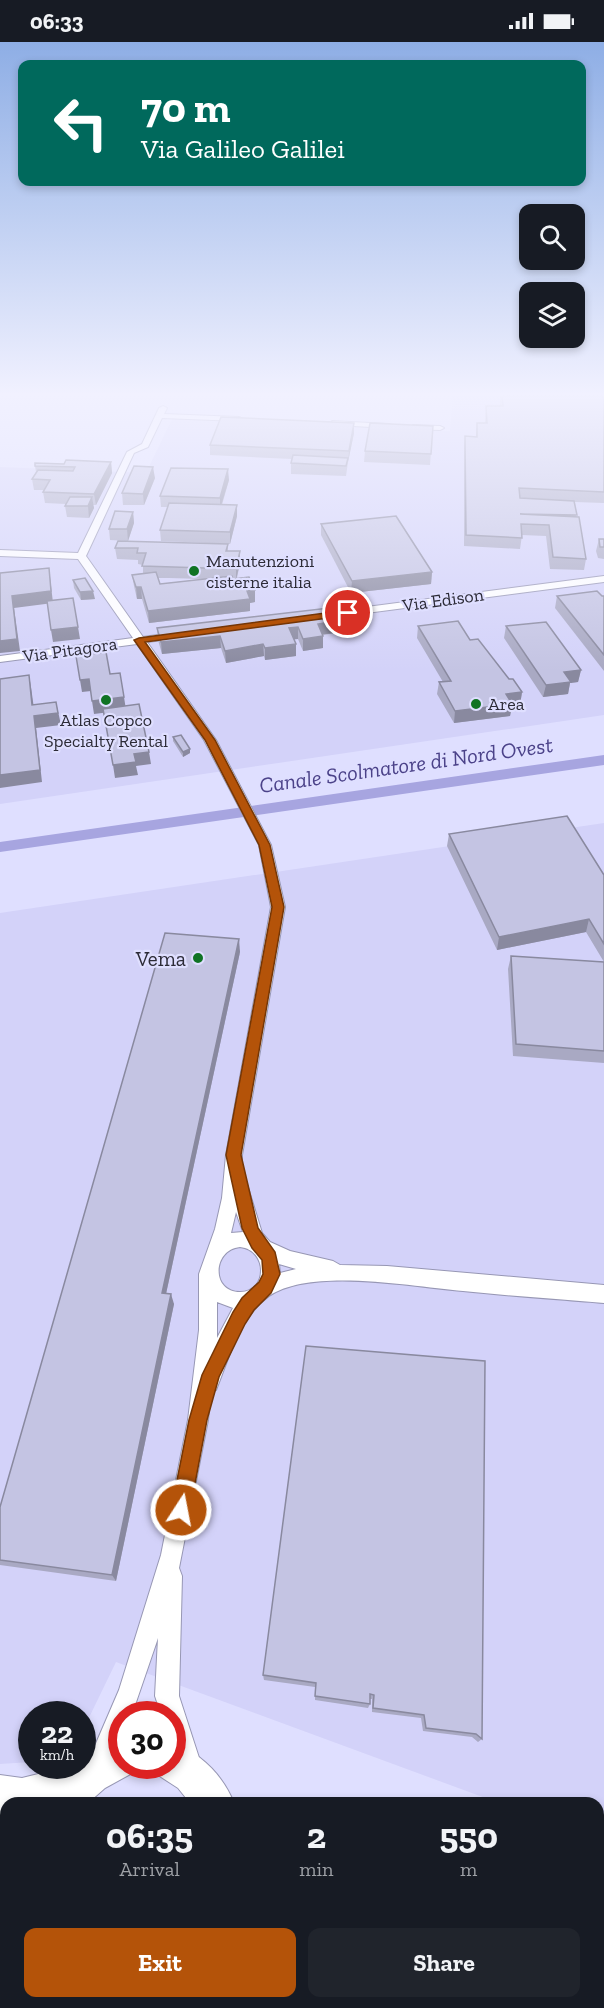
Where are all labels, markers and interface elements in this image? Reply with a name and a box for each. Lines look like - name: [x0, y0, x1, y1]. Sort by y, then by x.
- text: 06:33: [30, 8, 83, 35]
- text: 70 m: [141, 82, 231, 133]
- icon: left: [42, 84, 120, 162]
- text: Via Galileo Galilei: [141, 133, 345, 165]
- map controls: [519, 204, 585, 348]
- button: search: [519, 204, 585, 270]
- button: layers: [519, 282, 585, 348]
- place label: Manutenzioni cisterne italia: [206, 550, 314, 593]
- marker: Manutenzioni cisterne italia: [187, 564, 201, 578]
- street label: Via Edison: [400, 583, 486, 617]
- pin: [322, 587, 373, 638]
- icon: arrive: [331, 596, 364, 629]
- street label: Via Pitagora: [20, 632, 119, 668]
- marker: Atlas Copco Specialty Rental: [99, 693, 113, 707]
- place label: Area: [488, 693, 525, 715]
- marker: Area: [469, 697, 483, 711]
- place label: Atlas Copco Specialty Rental: [44, 709, 168, 752]
- water label: Canale Scolmatore di Nord Ovest: [258, 731, 555, 799]
- place label: Vema: [135, 946, 186, 971]
- marker: Vema: [191, 951, 205, 965]
- position arrow: [149, 1478, 213, 1542]
- speed limit sign: 30: [108, 1701, 186, 1779]
- text: 22: [41, 1715, 73, 1751]
- text: km/h: [40, 1746, 74, 1764]
- text: 06:35: [106, 1814, 193, 1857]
- text: 2: [307, 1814, 326, 1857]
- text: 550: [440, 1814, 498, 1857]
- text: Arrival: [119, 1857, 180, 1881]
- text: min: [299, 1857, 333, 1881]
- text: m: [460, 1857, 477, 1881]
- button: Exit: [24, 1928, 296, 1997]
- button: Share: [308, 1928, 580, 1997]

